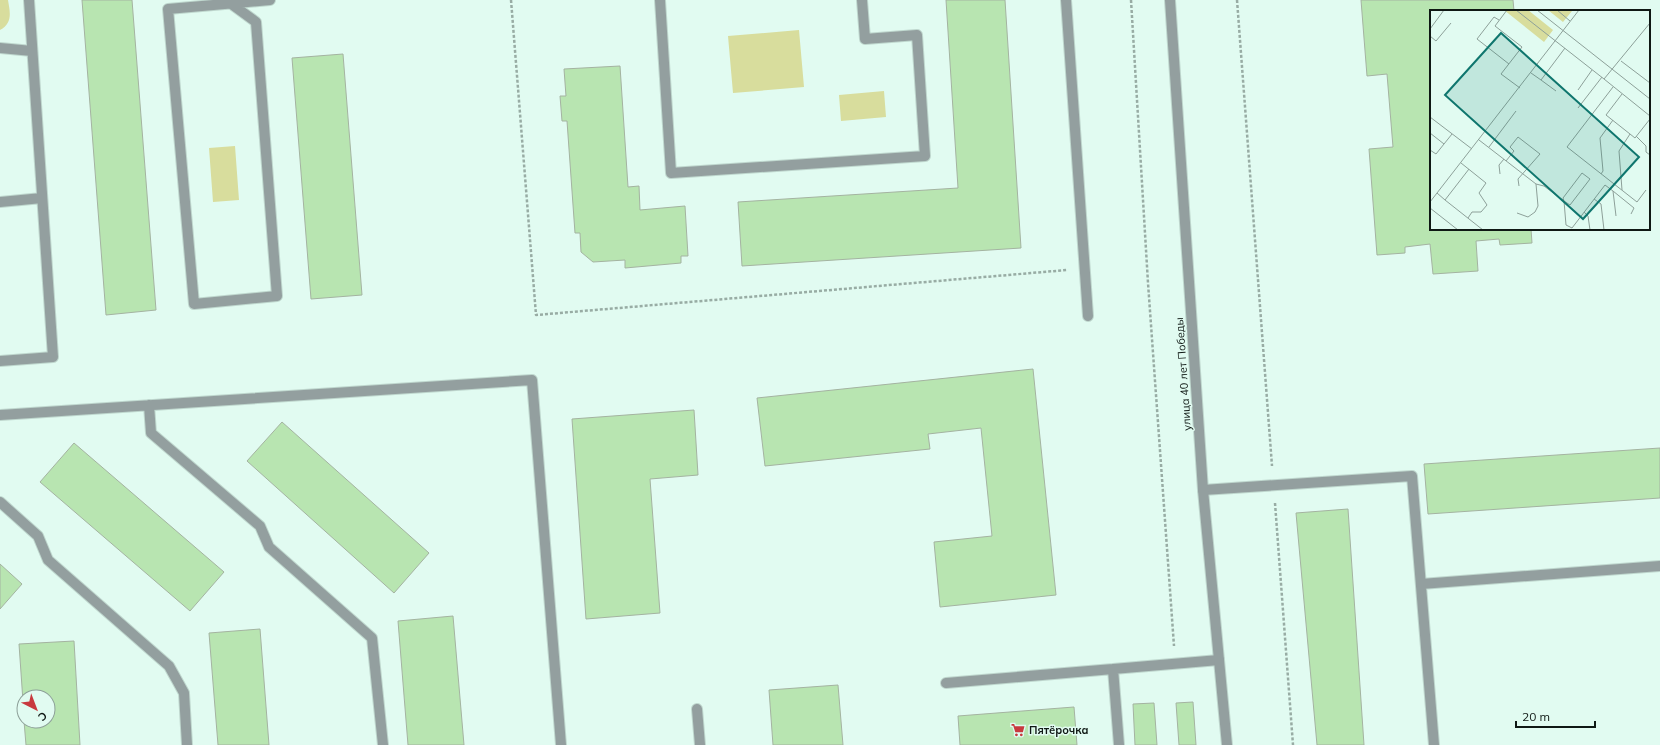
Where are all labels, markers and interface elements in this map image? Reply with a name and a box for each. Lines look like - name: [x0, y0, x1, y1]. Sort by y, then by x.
- inset map: [1430, 10, 1650, 230]
- street label: улица 40 лет Победы: [1172, 317, 1194, 431]
- north arrow: [16, 689, 56, 729]
- scale bar: [1516, 703, 1595, 729]
- text: С: [35, 709, 50, 724]
- text: 20 m: [1522, 709, 1550, 724]
- supermarket icon: Пятёрочка: [1010, 722, 1026, 738]
- place label: Пятёрочка: [1029, 723, 1089, 737]

